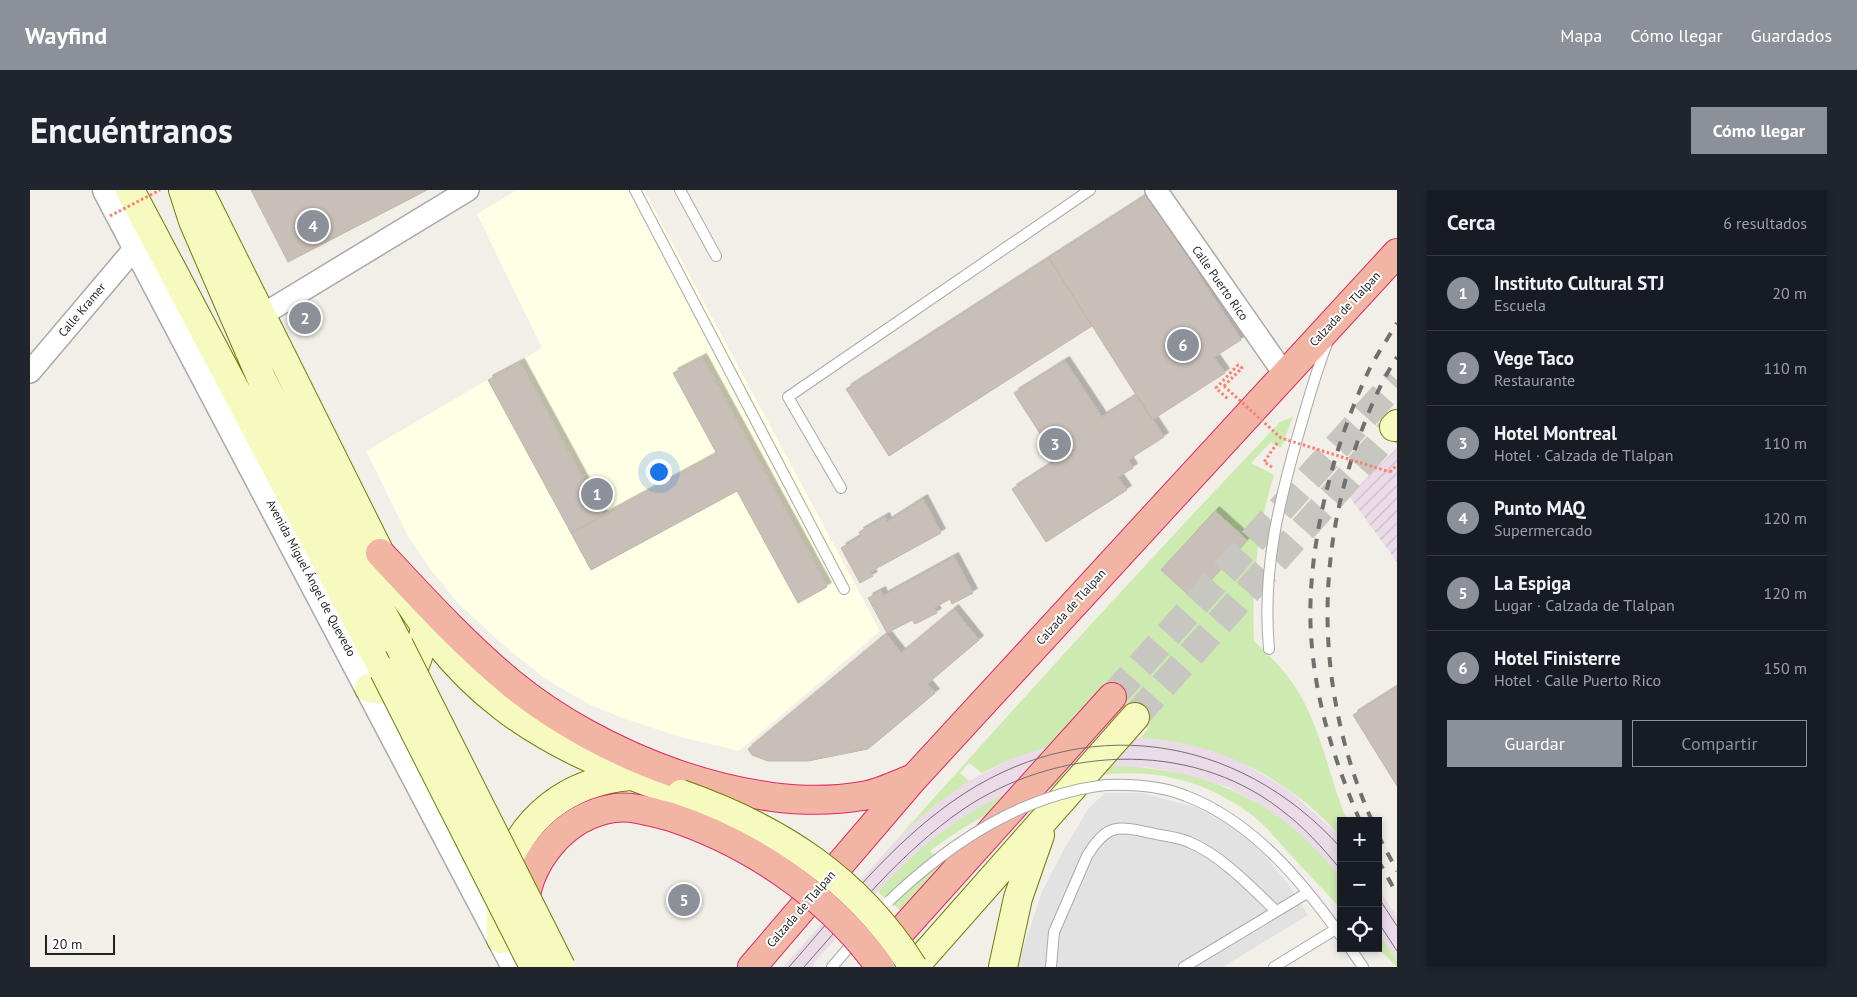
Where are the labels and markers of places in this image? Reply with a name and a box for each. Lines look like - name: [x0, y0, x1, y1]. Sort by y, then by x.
- pin: 4: [297, 207, 329, 245]
- pin: 2: [289, 299, 321, 337]
- pin: 6: [1167, 326, 1199, 364]
- pin: 3: [1039, 425, 1071, 463]
- pin: 1: [581, 475, 613, 513]
- pin: 5: [668, 881, 700, 919]

